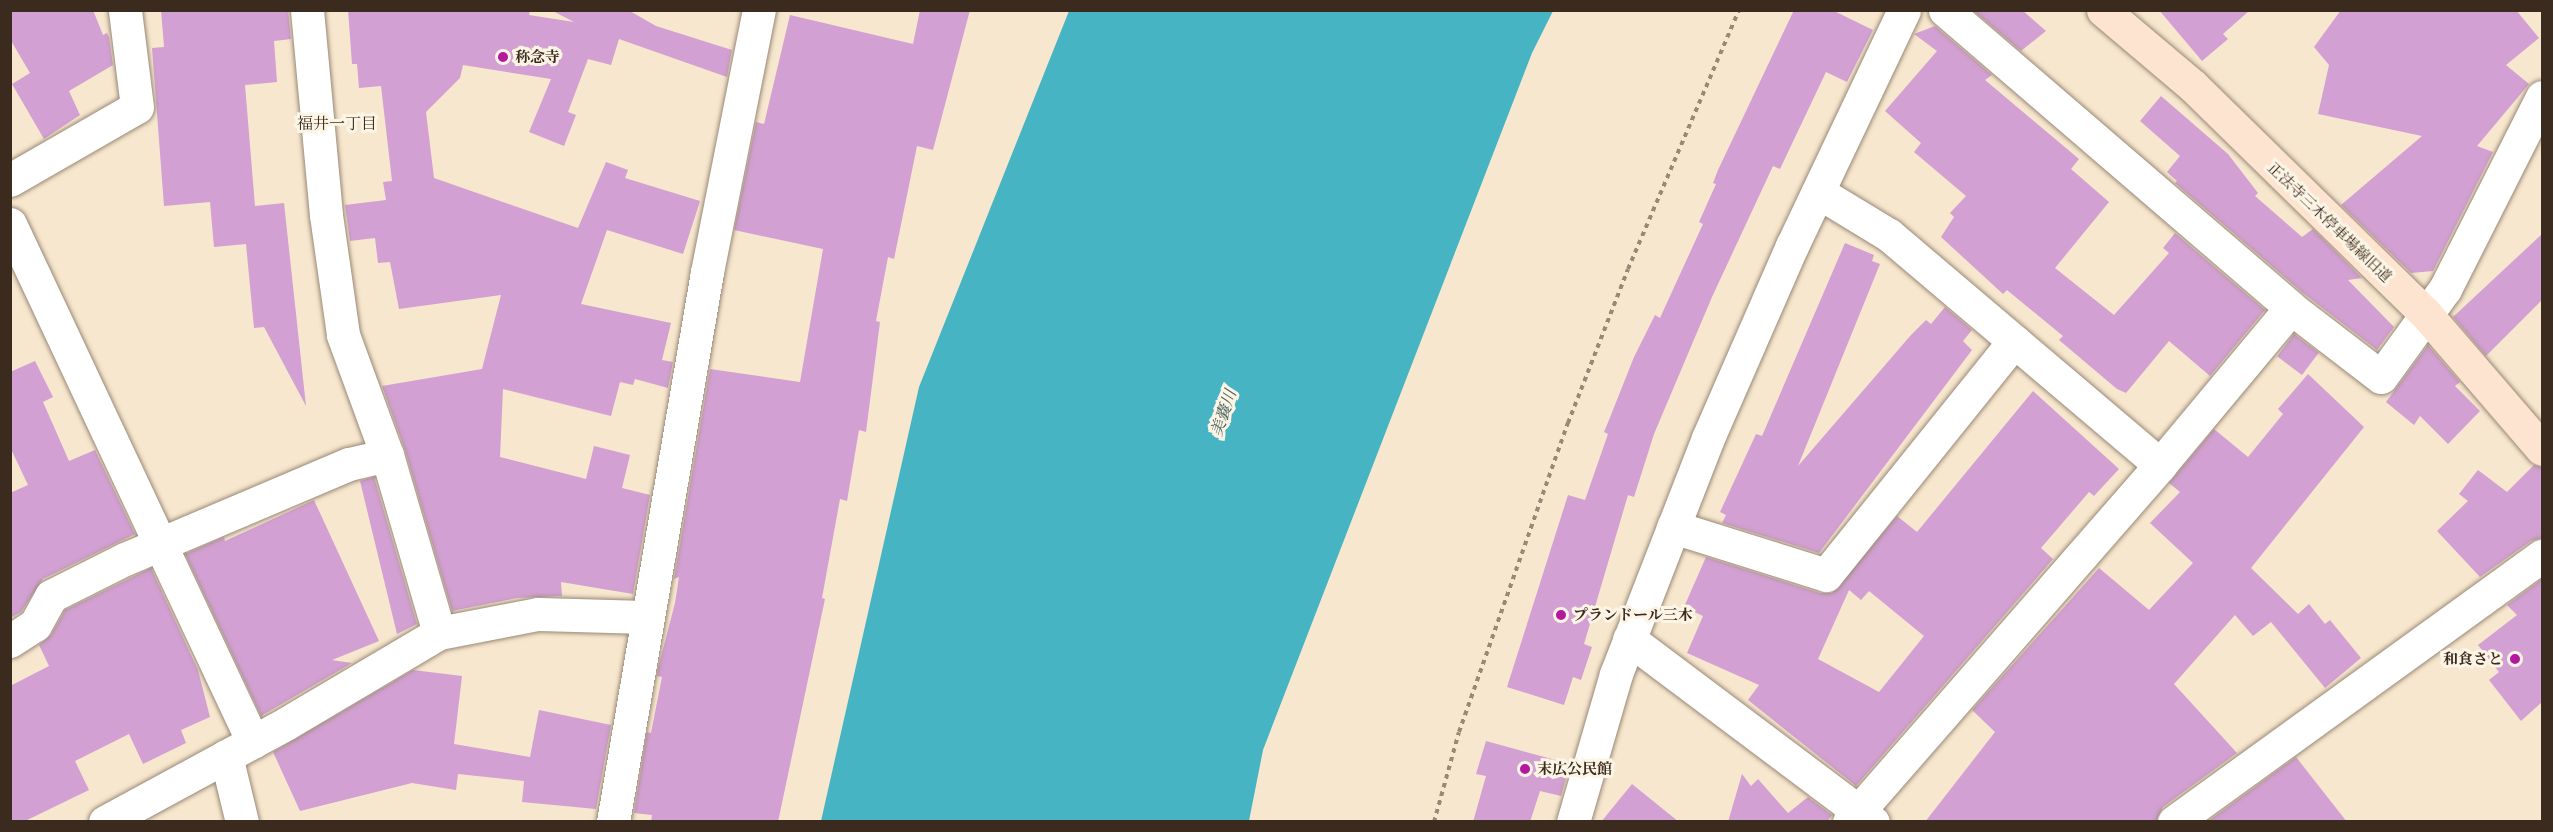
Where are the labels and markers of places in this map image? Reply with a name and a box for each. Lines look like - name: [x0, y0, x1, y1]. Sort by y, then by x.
- place label: 称念寺: [515, 48, 560, 66]
- marker: 称念寺: [496, 50, 510, 64]
- place label: プランドール三木: [1573, 606, 1693, 624]
- marker: プランドール三木: [1554, 608, 1568, 622]
- place label: 和食さと: [2443, 650, 2503, 668]
- marker: 和食さと: [2508, 652, 2522, 666]
- place label: 末広公民館: [1537, 760, 1612, 778]
- marker: 末広公民館: [1518, 762, 1532, 776]

